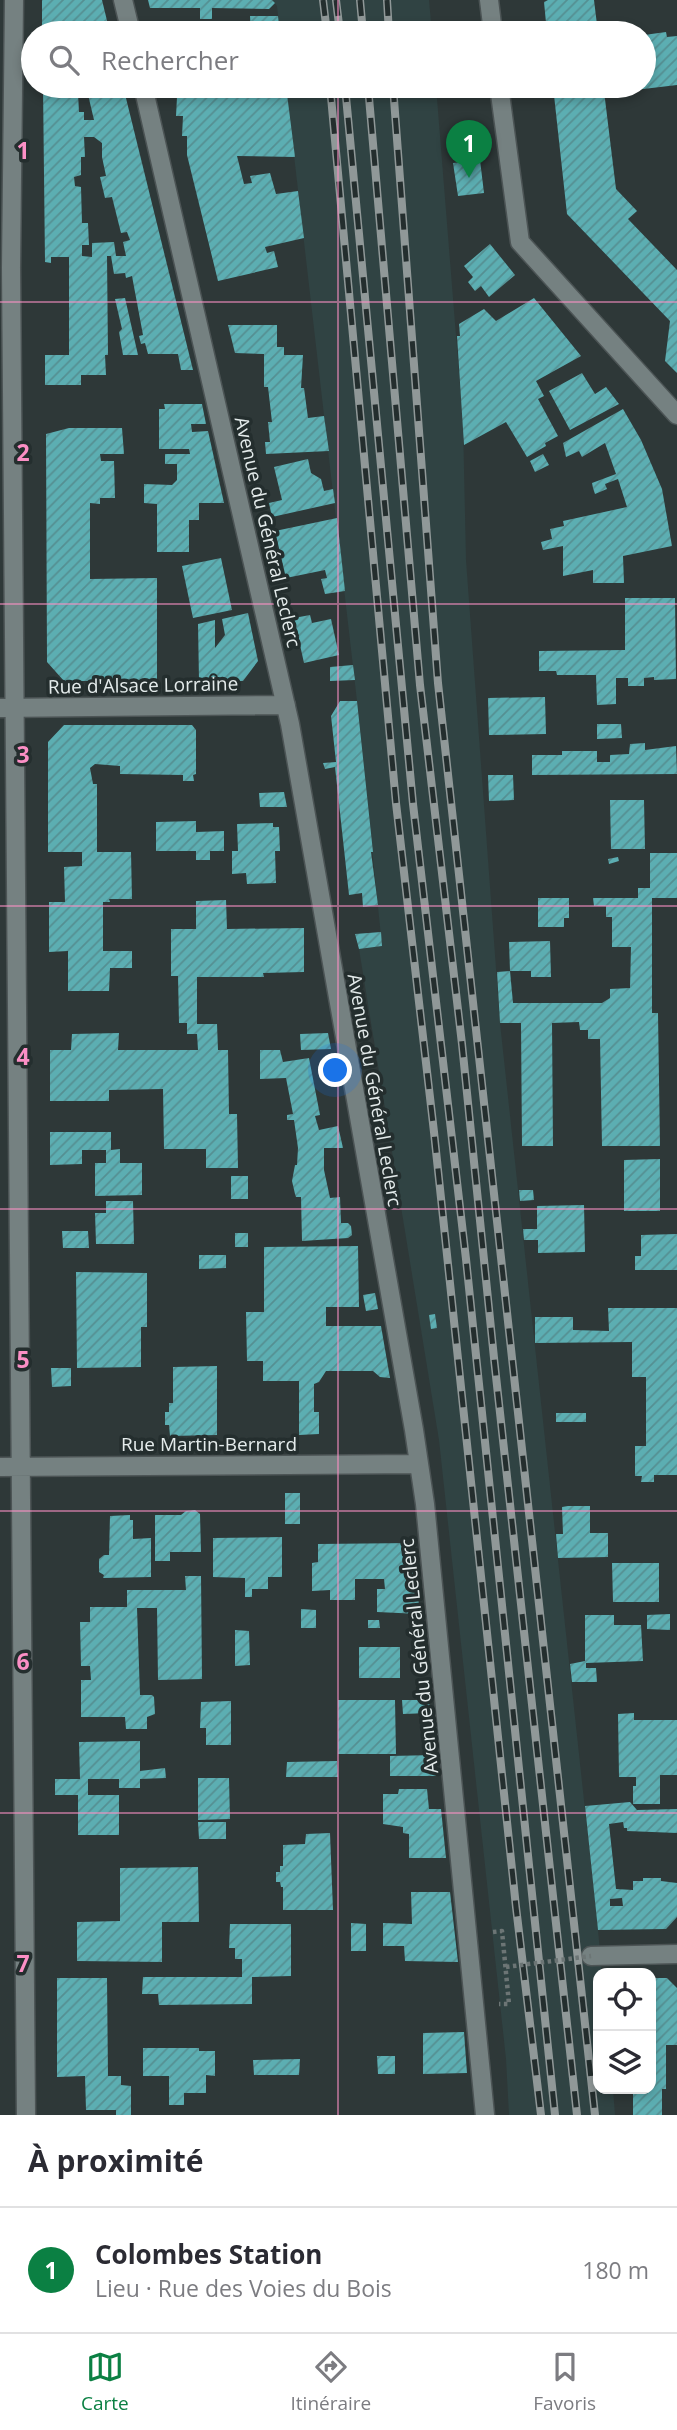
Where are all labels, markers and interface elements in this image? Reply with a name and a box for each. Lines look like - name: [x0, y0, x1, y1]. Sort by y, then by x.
- search box: [21, 21, 656, 98]
- icon: search: [45, 41, 83, 79]
- text: Rechercher: [101, 42, 239, 78]
- pin: 1: [446, 120, 492, 178]
- text: 1: [16, 134, 30, 166]
- street label: Avenue du Général Leclerc: [229, 414, 307, 650]
- text: 2: [16, 436, 30, 468]
- street label: Rue d'Alsace Lorraine: [48, 670, 238, 700]
- text: 3: [16, 738, 30, 770]
- street label: Avenue du Général Leclerc: [342, 971, 408, 1209]
- text: 4: [16, 1040, 30, 1072]
- your location: [318, 1053, 352, 1087]
- text: 5: [16, 1343, 30, 1375]
- street label: Rue Martin-Bernard: [121, 1431, 297, 1457]
- street label: Avenue du Général Leclerc: [394, 1537, 444, 1775]
- text: 6: [16, 1645, 30, 1677]
- text: 7: [16, 1947, 30, 1979]
- map controls: [593, 1968, 656, 2094]
- button: locate: [593, 1968, 656, 2031]
- button: layers: [593, 2031, 656, 2094]
- text: À proximité: [28, 2140, 204, 2181]
- text: Colombes Station: [95, 2236, 322, 2272]
- text: 1: [44, 2254, 58, 2286]
- text: 180 m: [582, 2254, 649, 2286]
- text: Lieu · Rue des Voies du Bois: [95, 2272, 392, 2304]
- tab: Carte: [81, 2348, 129, 2416]
- tab: Itinéraire: [291, 2348, 371, 2416]
- tab: Favoris: [533, 2348, 596, 2416]

